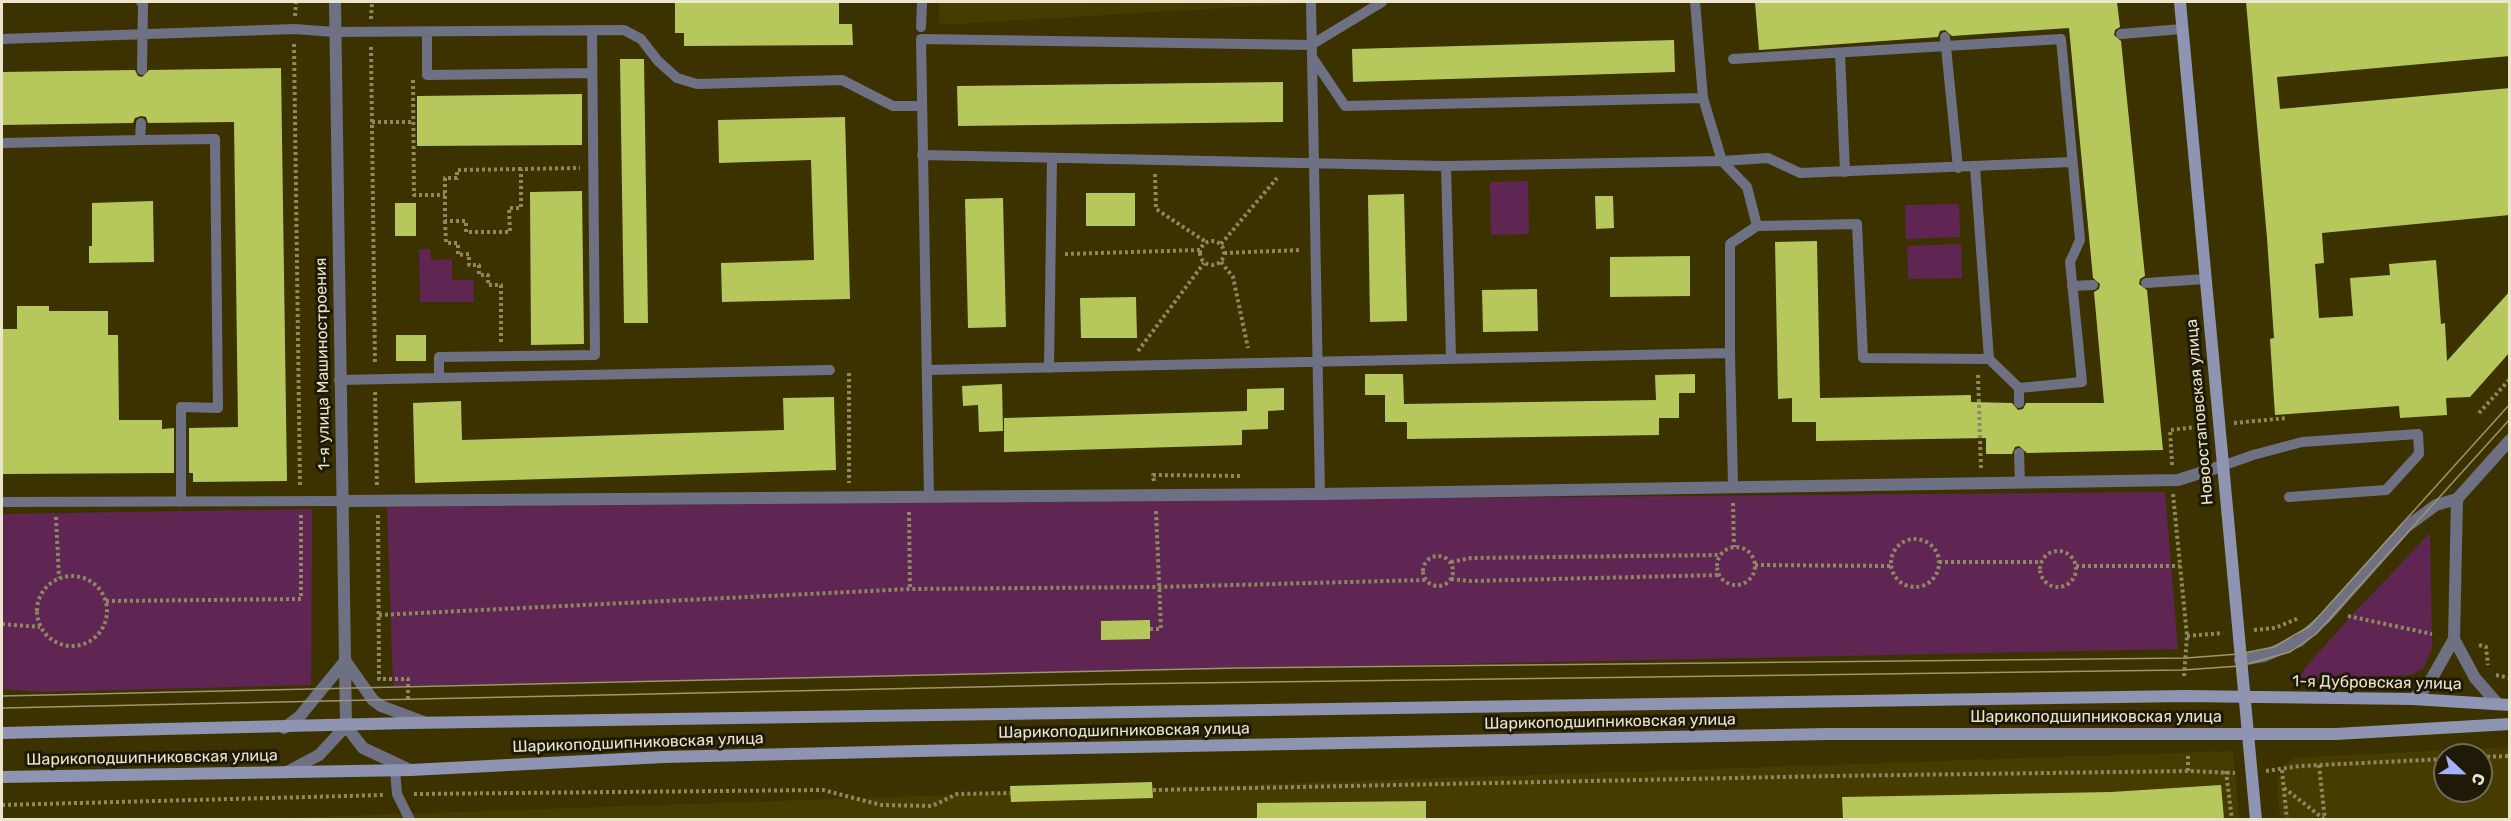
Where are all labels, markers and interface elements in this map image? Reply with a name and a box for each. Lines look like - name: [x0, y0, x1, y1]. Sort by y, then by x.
- street label: 1-я улица Машиностроения: [312, 257, 334, 471]
- street label: Новоостаповская улица: [2182, 318, 2218, 506]
- street label: 1-я Дубровская улица: [2292, 672, 2462, 694]
- street label: Шарикоподшипниковская улица: [1970, 707, 2222, 727]
- street label: Шарикоподшипниковская улица: [1484, 710, 1736, 734]
- street label: Шарикоподшипниковская улица: [998, 719, 1250, 743]
- street label: Шарикоподшипниковская улица: [512, 729, 764, 757]
- north arrow: [2433, 743, 2493, 803]
- street label: Шарикоподшипниковская улица: [26, 746, 278, 770]
- text: С: [2467, 770, 2489, 788]

